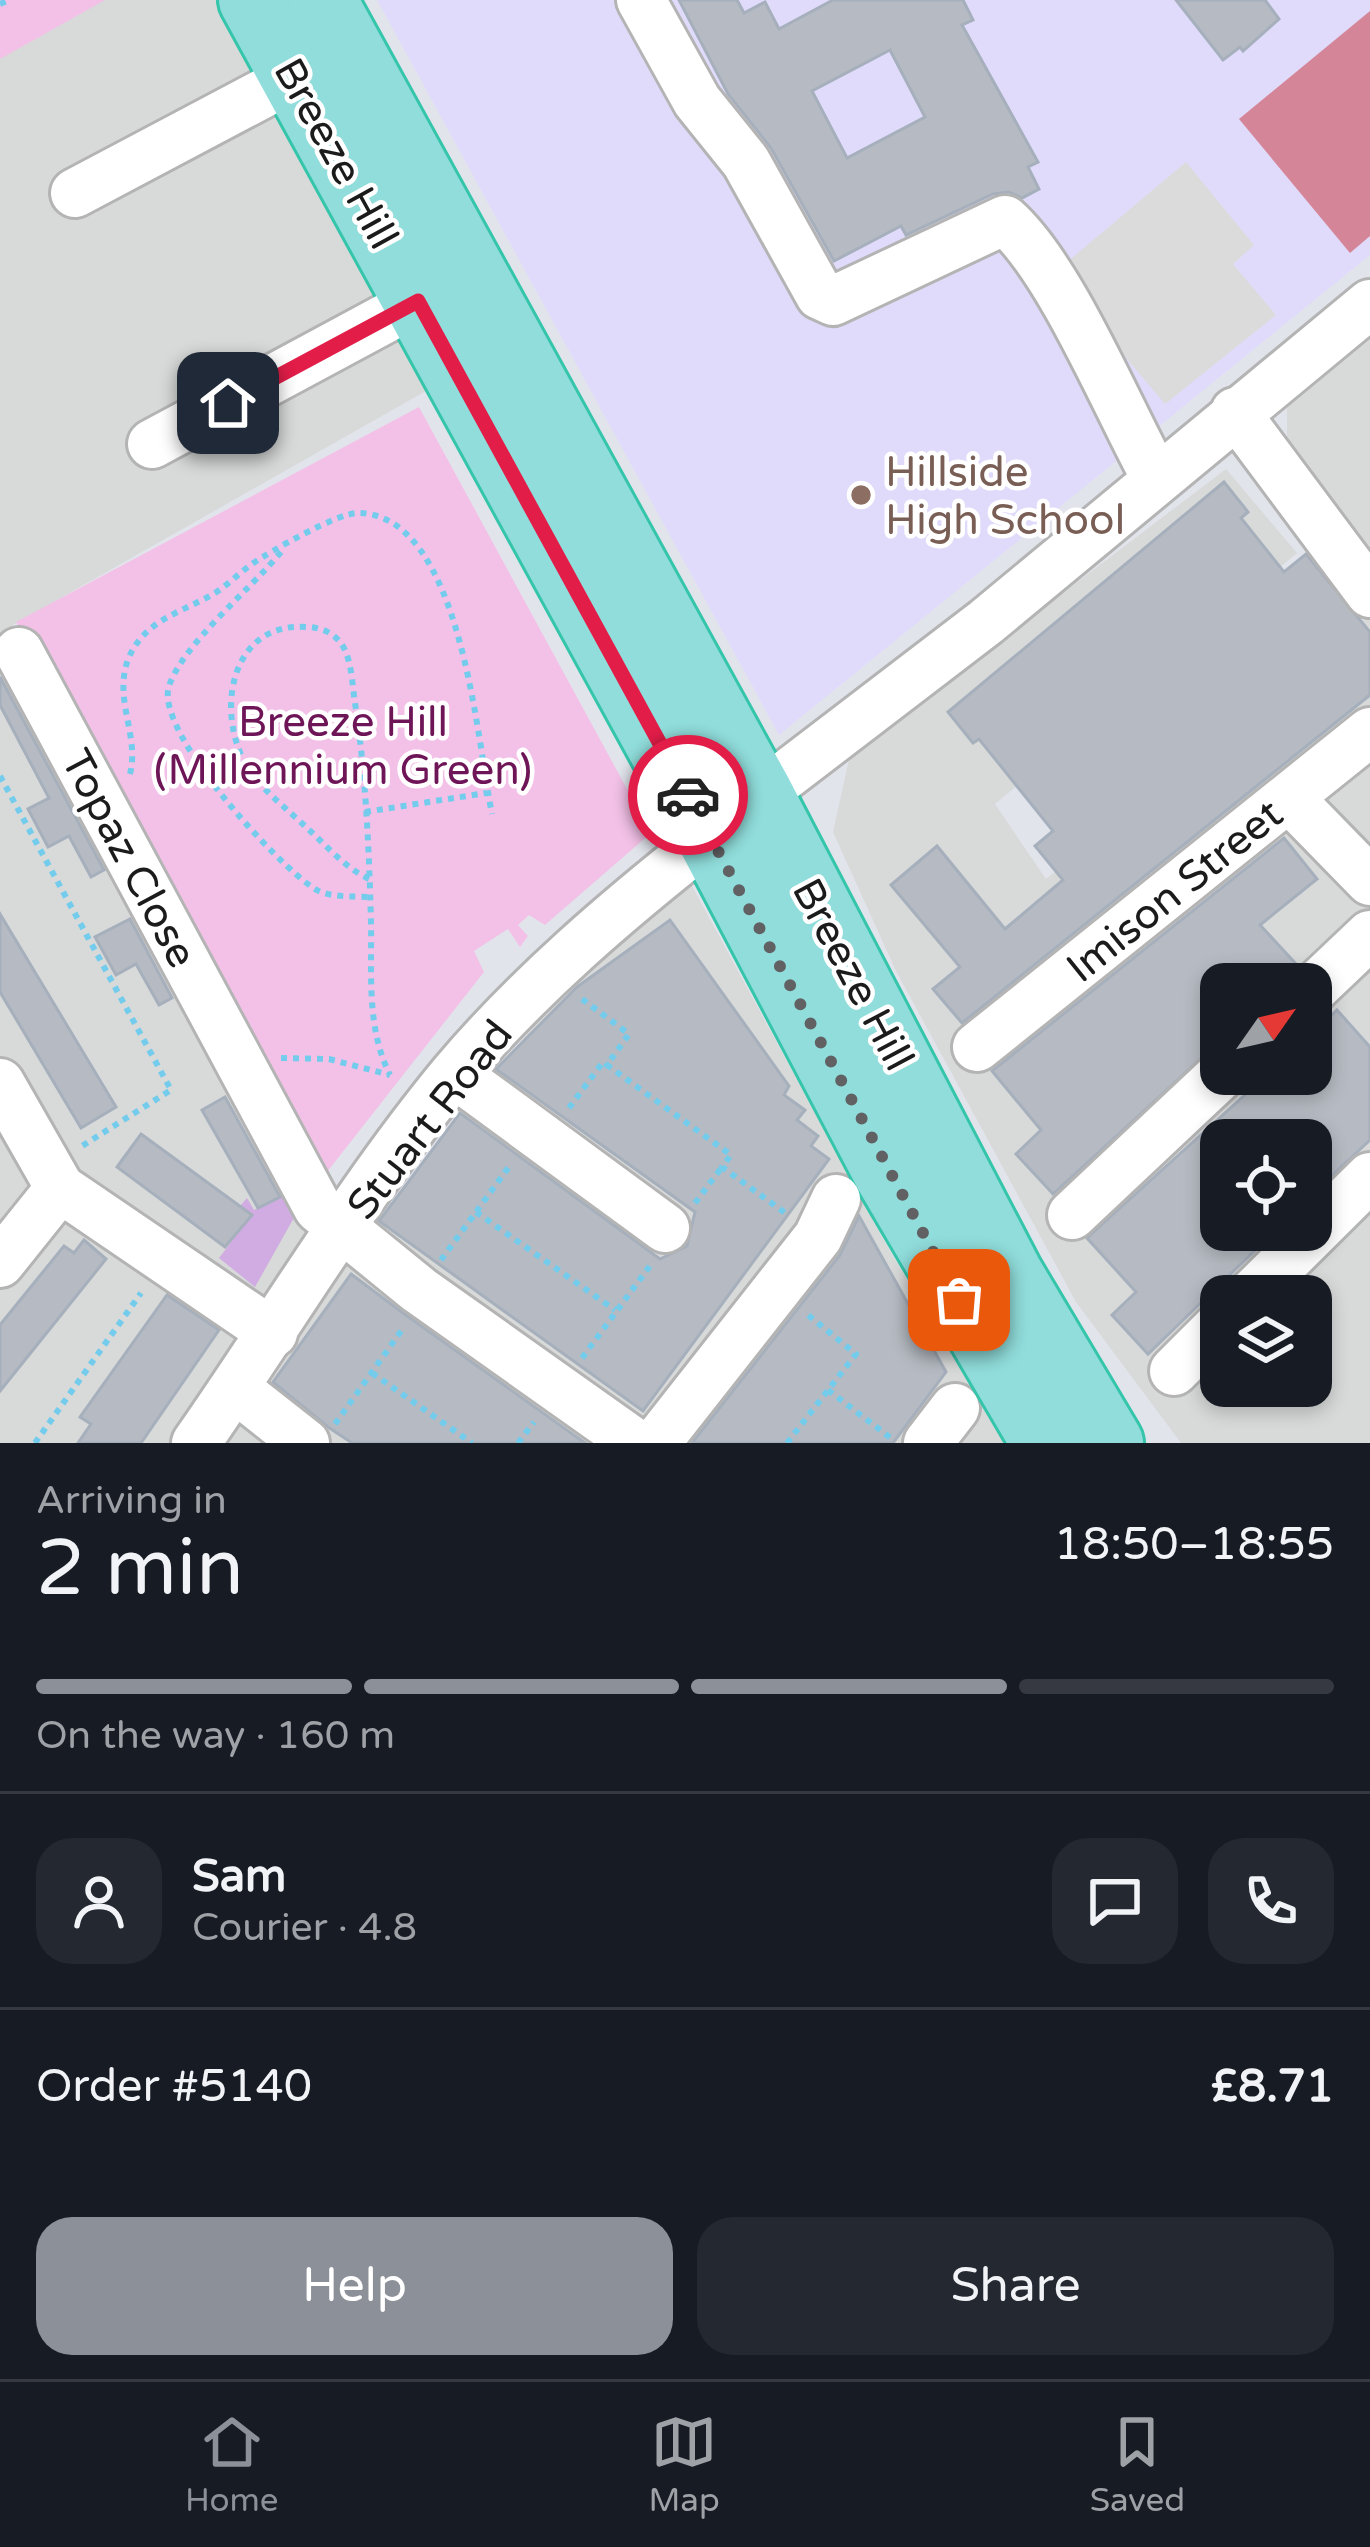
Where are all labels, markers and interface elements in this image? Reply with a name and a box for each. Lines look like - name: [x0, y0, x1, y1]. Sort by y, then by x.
- street label: Breeze Hill: [262, 49, 409, 258]
- pin: [177, 352, 279, 454]
- icon: home: [195, 370, 261, 436]
- place label: Hillside High School: [885, 447, 1125, 546]
- marker: Hillside High School: [848, 482, 874, 508]
- park label: Breeze Hill (Millennium Green): [154, 697, 532, 796]
- courier: [628, 735, 748, 855]
- street label: Topaz Close: [50, 741, 207, 976]
- icon: car: [655, 762, 721, 828]
- street label: Imison Street: [1057, 789, 1293, 994]
- street label: Breeze Hill: [781, 870, 925, 1079]
- north arrow: [1200, 963, 1332, 1095]
- map controls: [1200, 963, 1332, 1407]
- street label: Stuart Road: [337, 1010, 524, 1230]
- button: locate: [1200, 1119, 1332, 1251]
- pin: [908, 1249, 1010, 1351]
- icon: bag: [926, 1267, 992, 1333]
- button: layers: [1200, 1275, 1332, 1407]
- text: Arriving in: [36, 1477, 227, 1524]
- text: 18:50–18:55: [1054, 1518, 1334, 1572]
- text: 2 min: [36, 1522, 244, 1616]
- text: On the way · 160 m: [36, 1712, 395, 1759]
- button: person: [36, 1838, 162, 1964]
- button: chat: [1052, 1838, 1178, 1964]
- button: phone: [1208, 1838, 1334, 1964]
- text: Sam: [192, 1850, 286, 1904]
- text: Courier · 4.8: [192, 1904, 417, 1951]
- text: Order #5140: [36, 2060, 312, 2114]
- text: £8.71: [1211, 2060, 1334, 2114]
- button: Help: [36, 2217, 673, 2355]
- button: Share: [697, 2217, 1334, 2355]
- tab: Home: [185, 2409, 278, 2520]
- tab: Map: [648, 2409, 720, 2520]
- tab: Saved: [1090, 2409, 1185, 2520]

